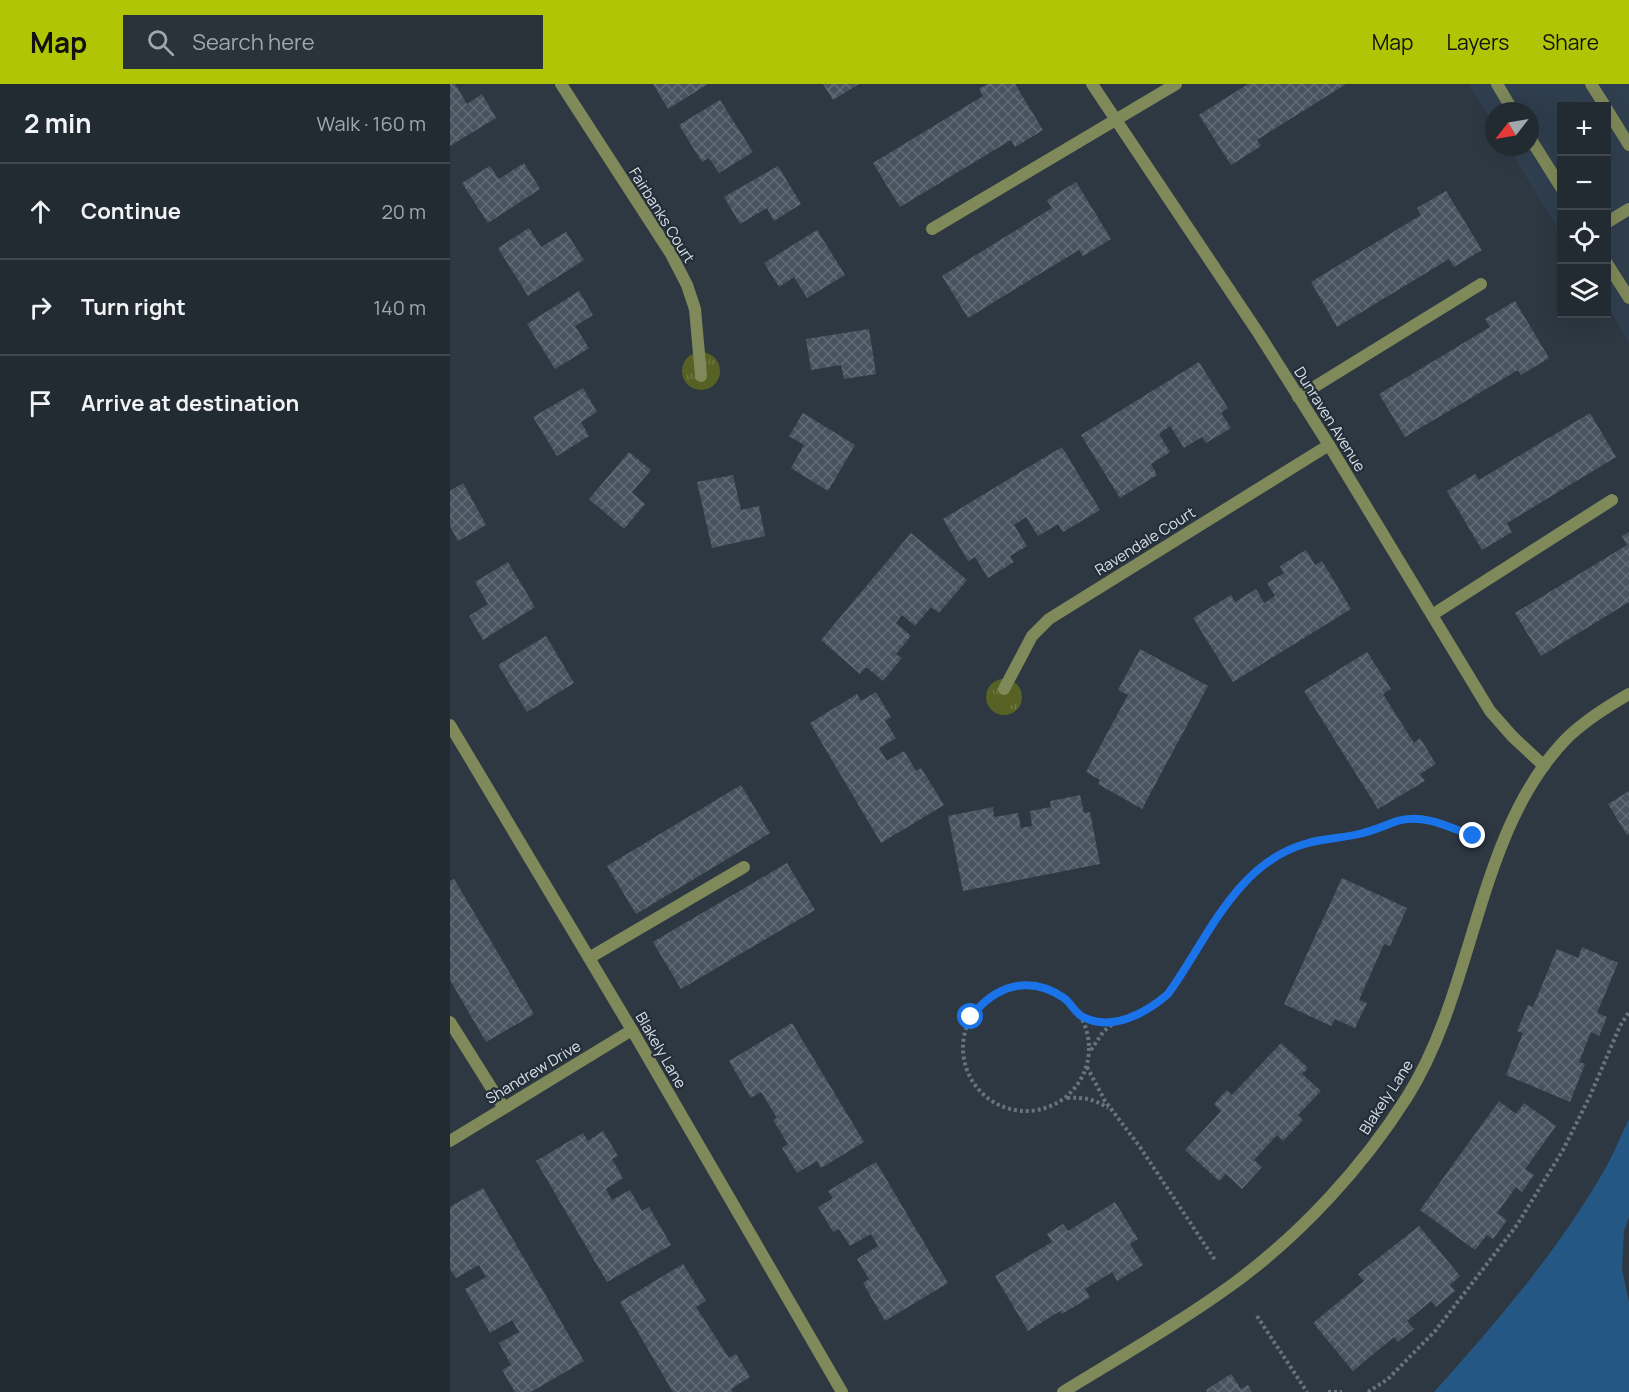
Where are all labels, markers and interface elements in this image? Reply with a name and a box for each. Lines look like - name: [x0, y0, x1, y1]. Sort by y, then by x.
- search box: [123, 15, 543, 69]
- text: Map: [30, 23, 87, 61]
- icon: search: [144, 26, 177, 59]
- text: Search here: [192, 27, 315, 57]
- text: Map: [1372, 28, 1413, 56]
- text: Layers: [1446, 28, 1509, 56]
- text: Share: [1542, 28, 1599, 56]
- north arrow: [1485, 102, 1539, 156]
- map controls: [1557, 102, 1611, 318]
- button: +: [1557, 102, 1611, 156]
- text: 2 min: [24, 105, 92, 141]
- text: Walk · 160 m: [317, 110, 426, 137]
- button: −: [1557, 156, 1611, 210]
- street label: Fairbanks Court: [624, 163, 700, 267]
- icon: ahead: [24, 195, 57, 228]
- text: Continue: [81, 196, 181, 226]
- text: 20 m: [381, 198, 426, 225]
- button: locate: [1557, 210, 1611, 264]
- button: layers: [1557, 264, 1611, 318]
- icon: right: [24, 291, 57, 324]
- text: Turn right: [81, 292, 186, 322]
- text: 140 m: [373, 294, 426, 321]
- street label: Dunraven Avenue: [1289, 362, 1371, 476]
- icon: arrive: [24, 387, 57, 420]
- text: Arrive at destination: [81, 388, 299, 418]
- street label: Ravendale Court: [1091, 502, 1199, 580]
- route end: [1459, 822, 1485, 848]
- route start: [957, 1003, 983, 1029]
- street label: Blakely Lane: [631, 1008, 691, 1092]
- street label: Shandrew Drive: [481, 1035, 585, 1109]
- street label: Blakely Lane: [1354, 1055, 1418, 1138]

